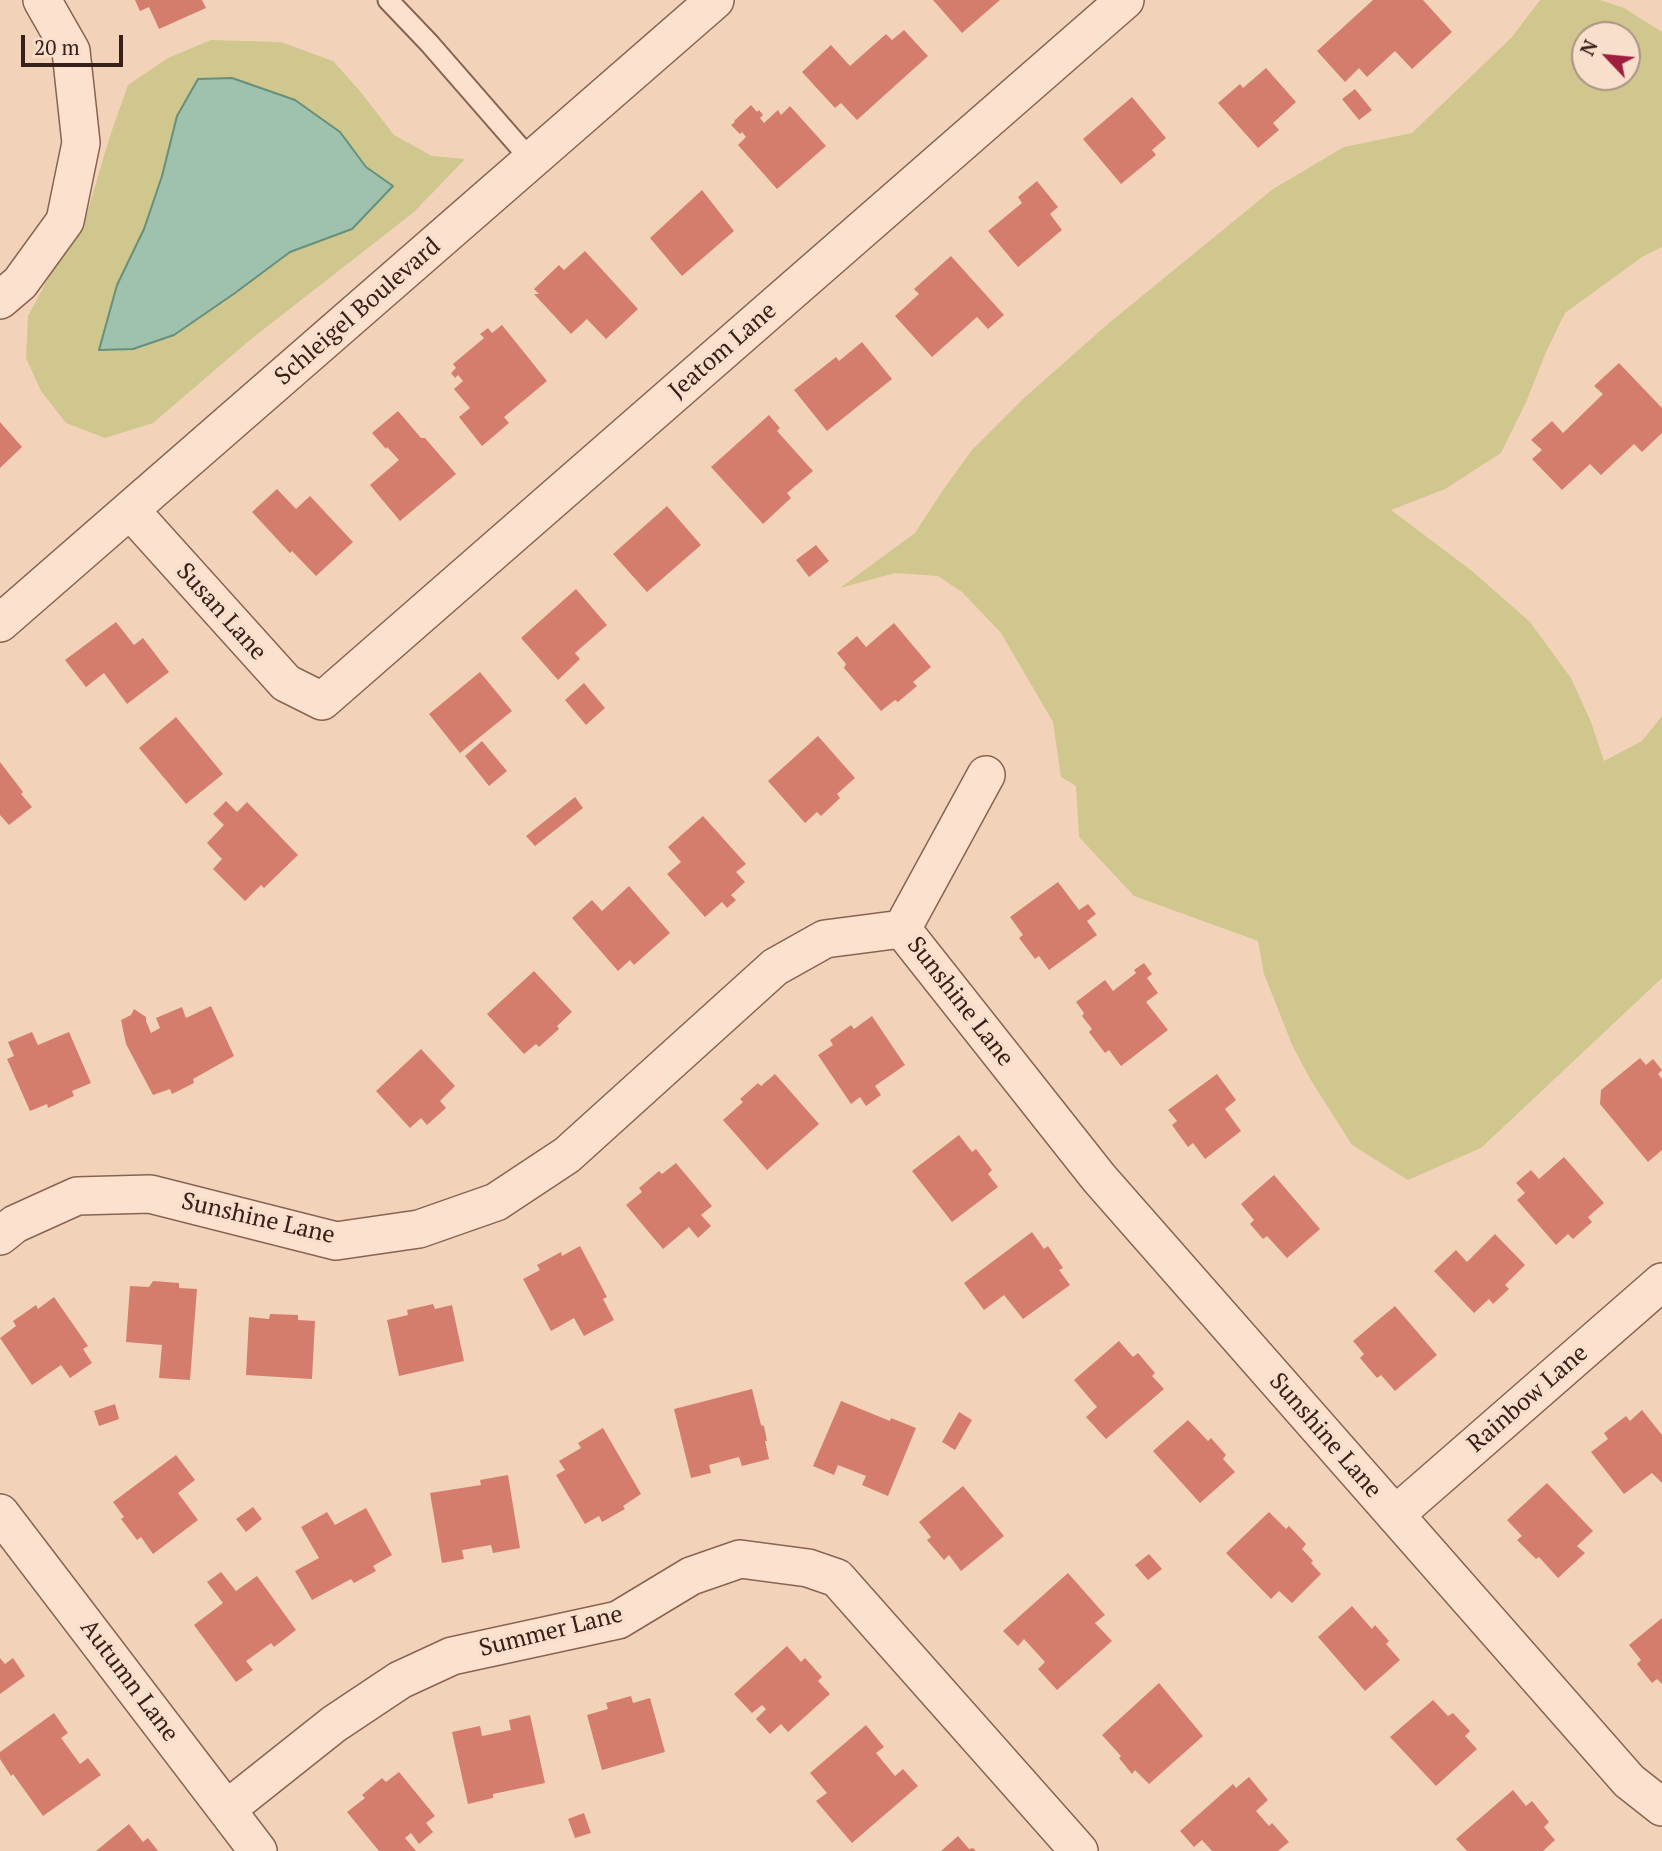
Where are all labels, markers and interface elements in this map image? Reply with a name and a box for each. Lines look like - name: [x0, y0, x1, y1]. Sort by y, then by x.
- scale bar: [24, 21, 126, 65]
- north arrow: [1571, 21, 1641, 91]
- text: 20 m: [34, 33, 80, 61]
- text: N: [1574, 35, 1603, 59]
- street label: Schleigel Boulevard: [269, 232, 447, 392]
- street label: Jeatom Lane: [663, 297, 783, 405]
- street label: Susan Lane: [170, 557, 272, 667]
- street label: Sunshine Lane: [901, 932, 1019, 1072]
- street label: Sunshine Lane: [179, 1187, 337, 1251]
- street label: Rainbow Lane: [1462, 1339, 1594, 1459]
- street label: Sunshine Lane: [1263, 1368, 1387, 1504]
- street label: Summer Lane: [476, 1600, 626, 1664]
- street label: Autumn Lane: [74, 1614, 184, 1748]

